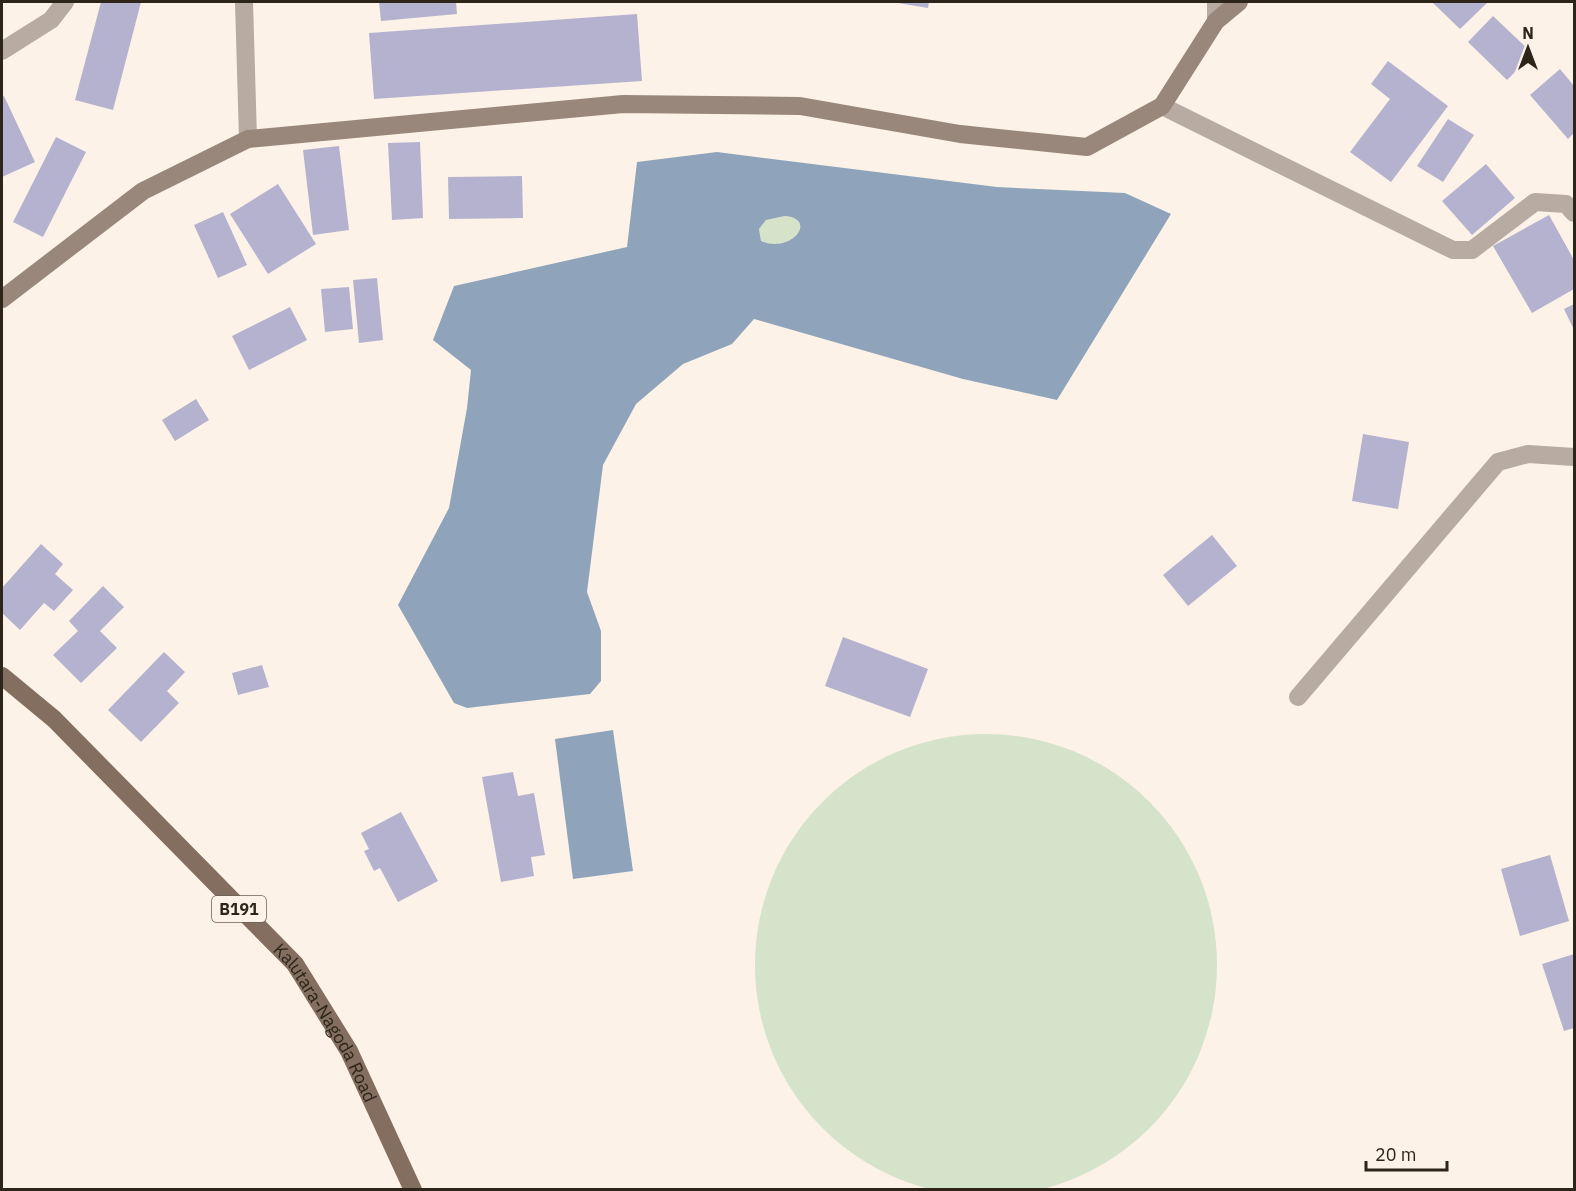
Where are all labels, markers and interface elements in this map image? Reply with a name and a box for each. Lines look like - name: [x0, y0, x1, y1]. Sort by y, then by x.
- north arrow: [1498, 18, 1558, 78]
- text: N: [1522, 23, 1534, 43]
- road number: B191: [212, 896, 266, 922]
- street label: Kalutara-Nagoda Road: [269, 938, 382, 1106]
- scale bar: [1366, 1134, 1447, 1172]
- text: 20 m: [1375, 1143, 1417, 1166]

